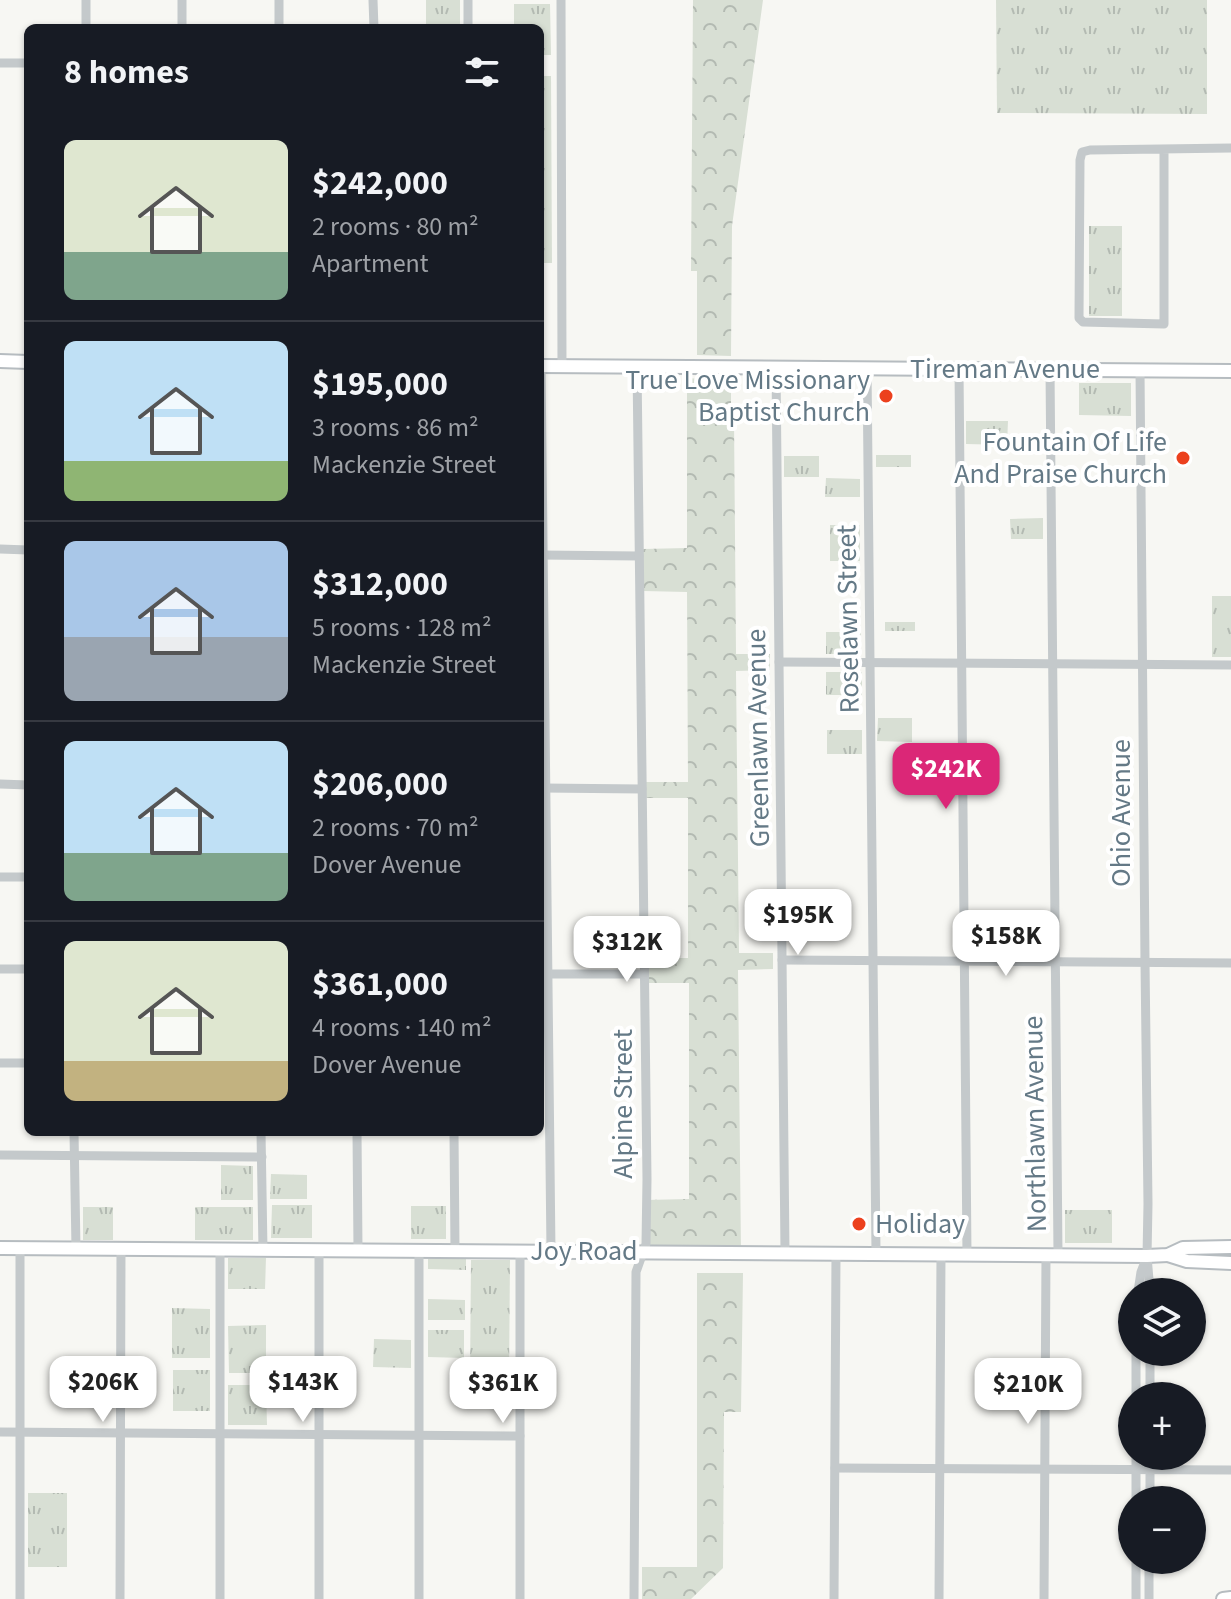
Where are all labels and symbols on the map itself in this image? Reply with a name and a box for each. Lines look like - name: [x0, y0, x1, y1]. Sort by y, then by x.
- street label: Tireman Avenue: [910, 349, 1100, 389]
- place label: True Love Missionary Baptist Church: [625, 360, 870, 432]
- marker: True Love Missionary Baptist Church: [877, 387, 895, 405]
- place label: Fountain Of Life And Praise Church: [954, 422, 1167, 494]
- marker: Fountain Of Life And Praise Church: [1174, 449, 1192, 467]
- street label: Roselawn Street: [826, 524, 870, 714]
- street label: Greenlawn Avenue: [736, 628, 780, 848]
- street label: Ohio Avenue: [1101, 739, 1141, 887]
- pin: $242K: [890, 743, 1002, 811]
- pin: $195K: [742, 889, 854, 957]
- pin: $158K: [950, 910, 1062, 978]
- pin: $312K: [571, 916, 683, 984]
- street label: Northlawn Avenue: [1013, 1016, 1057, 1232]
- street label: Alpine Street: [603, 1029, 643, 1179]
- place label: Holiday: [875, 1204, 965, 1244]
- marker: Holiday: [850, 1215, 868, 1233]
- street label: Joy Road: [530, 1231, 638, 1271]
- pin: $206K: [47, 1356, 159, 1424]
- pin: $143K: [247, 1356, 359, 1424]
- pin: $361K: [447, 1357, 559, 1425]
- pin: $210K: [972, 1358, 1084, 1426]

